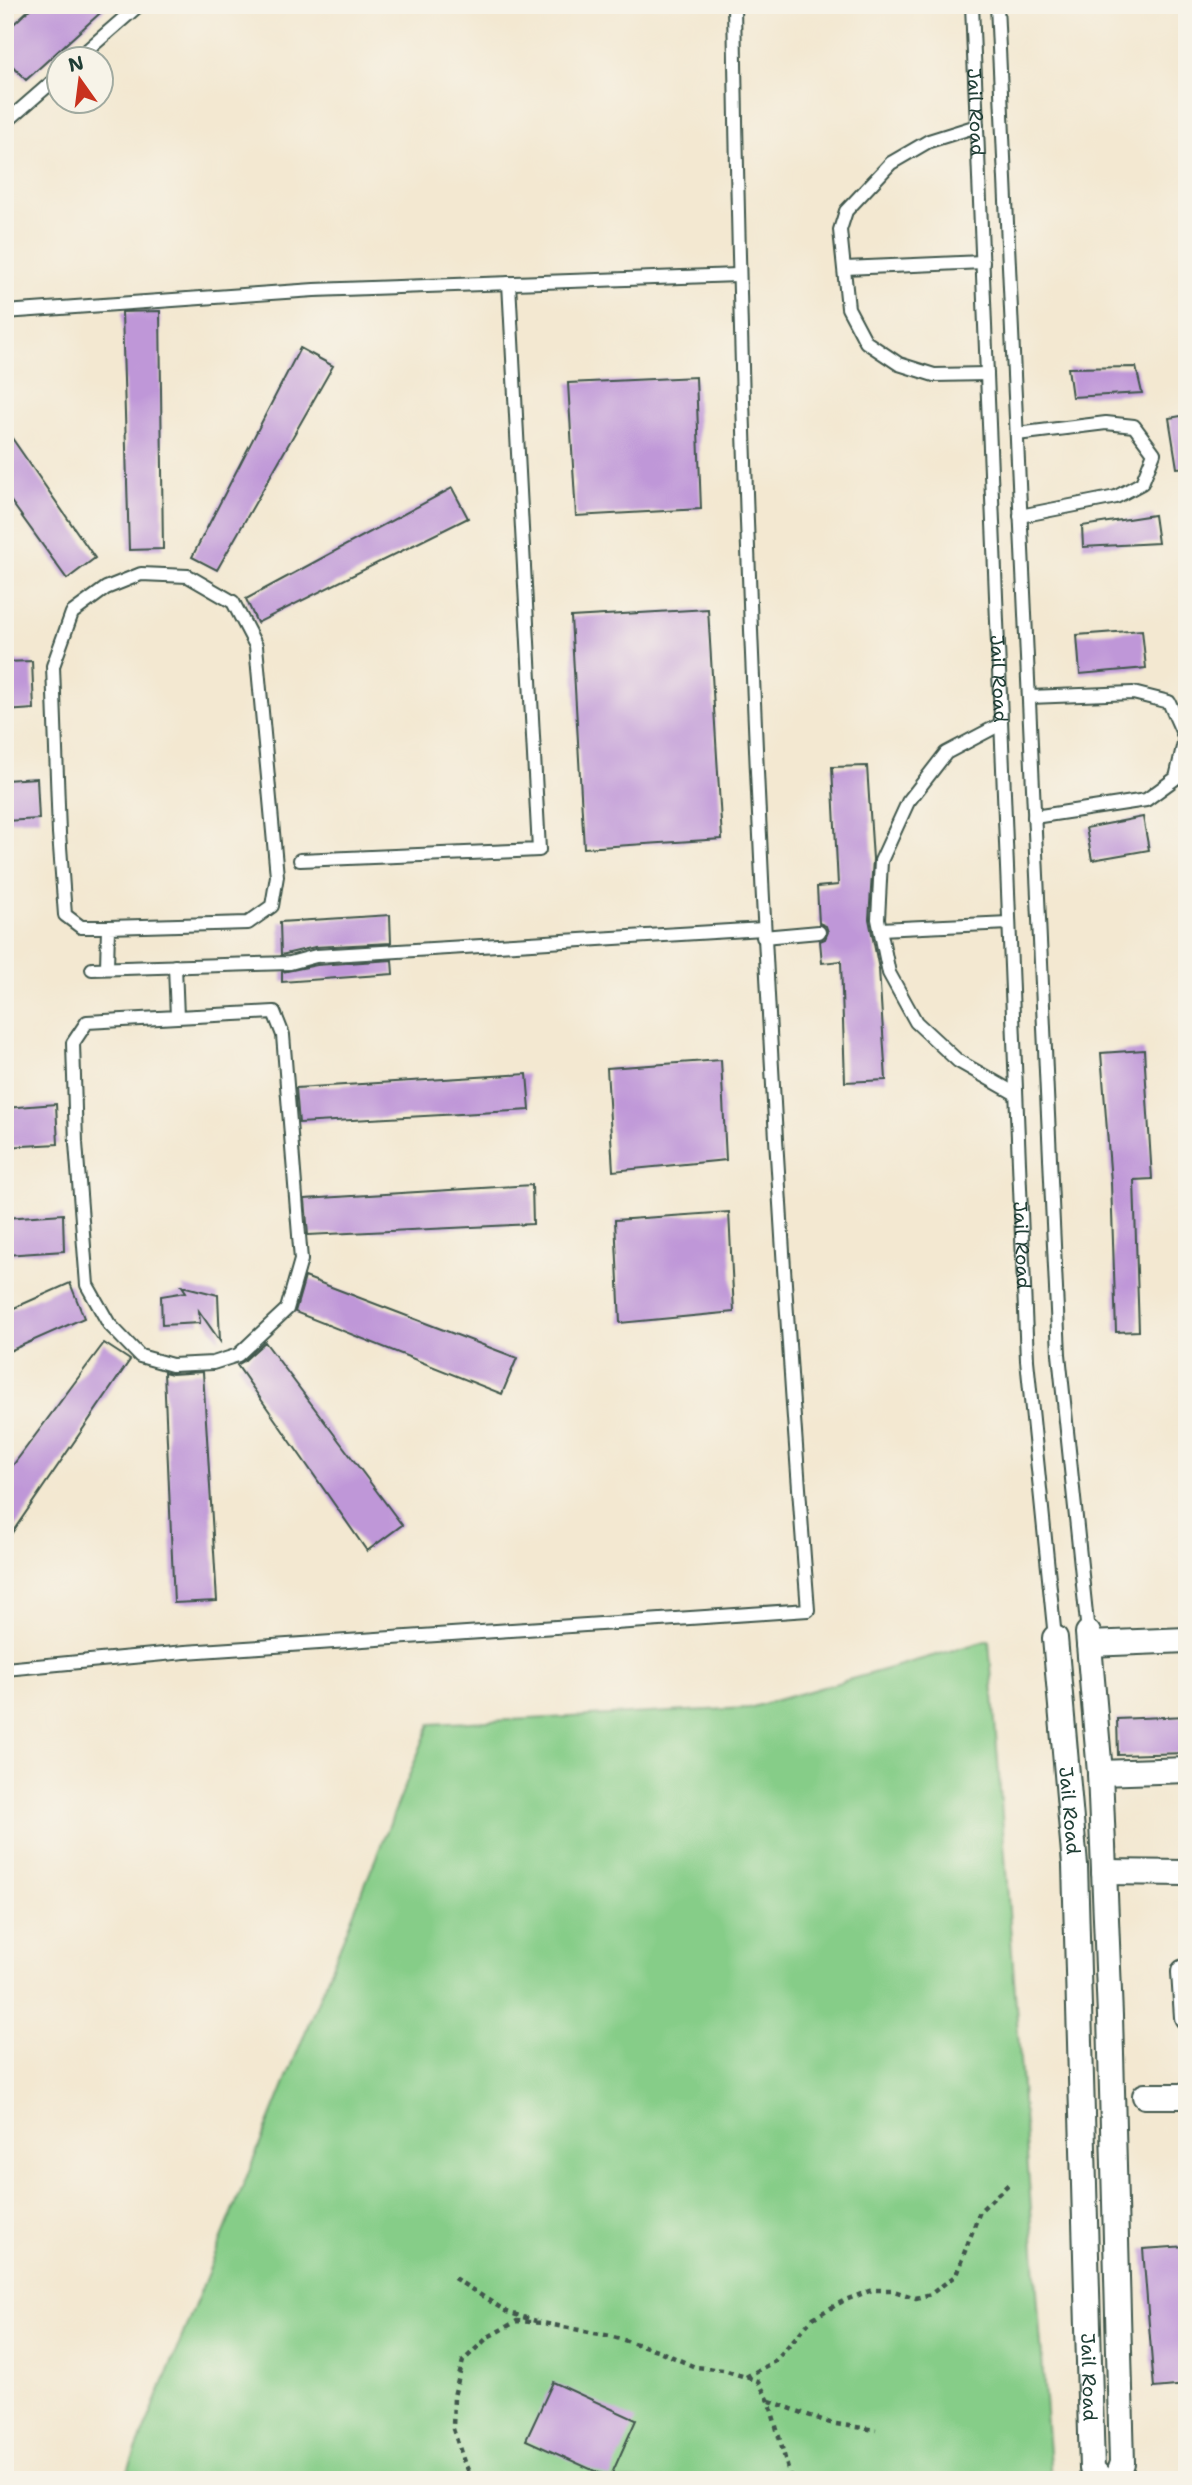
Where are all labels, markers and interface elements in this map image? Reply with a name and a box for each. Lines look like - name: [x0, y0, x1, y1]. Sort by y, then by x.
- north arrow: [46, 46, 116, 116]
- text: N: [66, 50, 86, 78]
- street label: Jail Road: [962, 67, 990, 157]
- street label: Jail Road: [985, 634, 1013, 723]
- street label: Jail Road: [1008, 1200, 1036, 1290]
- street label: Jail Road: [1053, 1765, 1086, 1855]
- street label: Jail Road: [1075, 2332, 1103, 2421]

